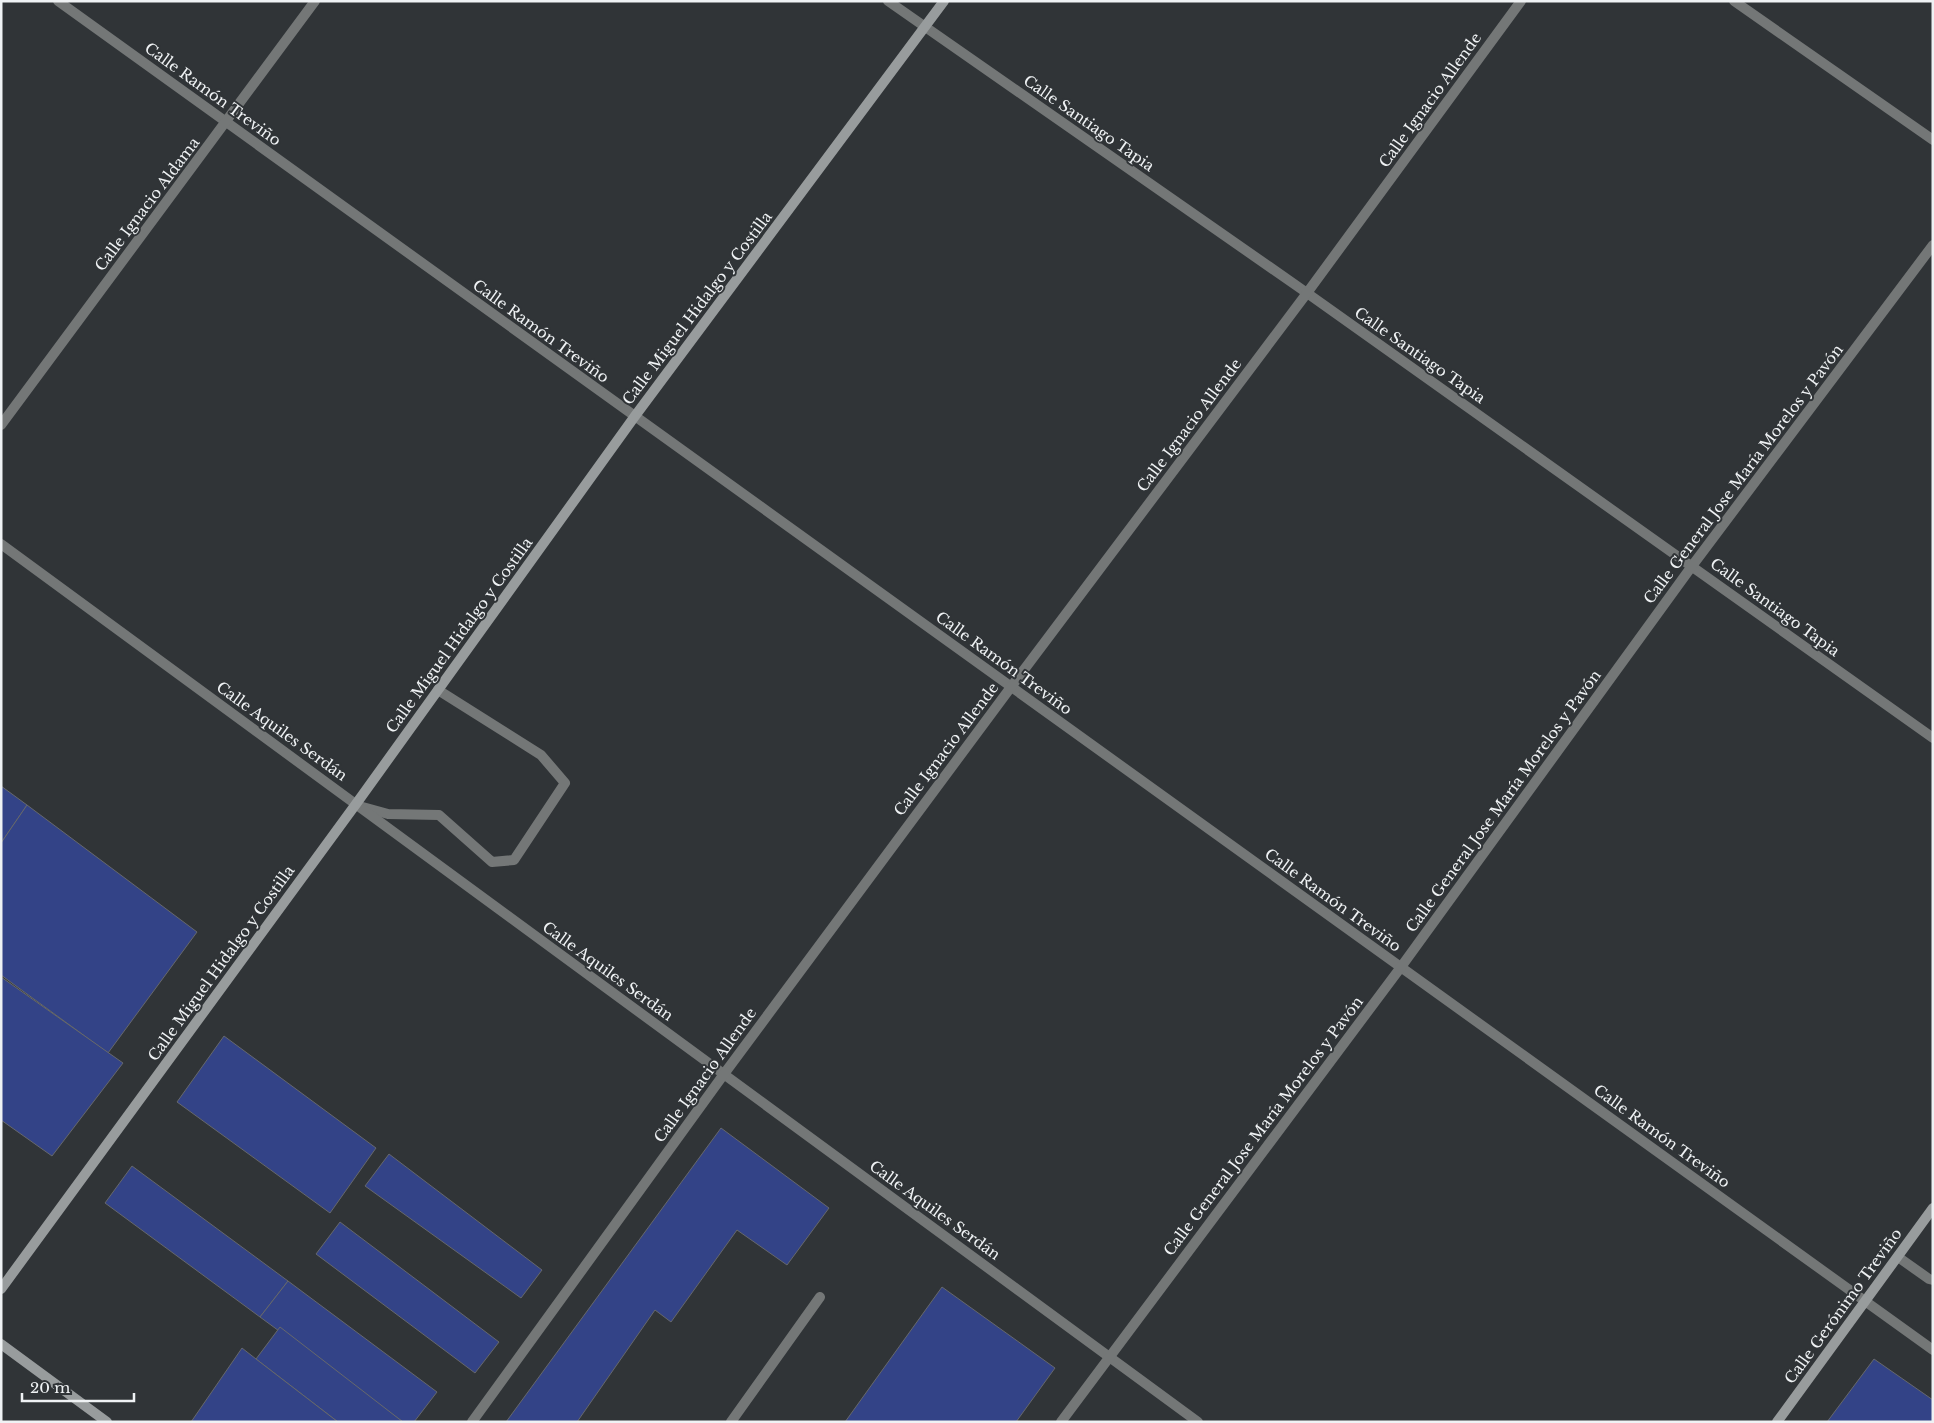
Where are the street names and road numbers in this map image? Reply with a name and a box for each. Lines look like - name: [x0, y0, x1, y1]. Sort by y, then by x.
- street label: Calle Ignacio Allende: [1375, 29, 1485, 171]
- street label: Calle Ramón Treviño: [141, 38, 285, 150]
- street label: Calle Santiago Tapia: [1020, 71, 1159, 176]
- street label: Calle Ignacio Aldama: [91, 133, 204, 275]
- street label: Calle Miguel Hidalgo y Costilla: [618, 207, 776, 408]
- street label: Calle Ramón Treviño: [469, 275, 613, 387]
- street label: Calle Santiago Tapia: [1351, 303, 1490, 408]
- street label: Calle General Jose María Morelos y Pavón: [1639, 341, 1847, 607]
- street label: Calle Ignacio Allende: [1133, 355, 1245, 495]
- street label: Calle Miguel Hidalgo y Costilla: [382, 533, 537, 736]
- street label: Calle Santiago Tapia: [1707, 554, 1844, 661]
- street label: Calle Ramón Treviño: [932, 607, 1076, 719]
- street label: Calle General Jose María Morelos y Pavón: [1401, 666, 1605, 936]
- street label: Calle Aquiles Serdán: [213, 677, 351, 785]
- street label: Calle Ignacio Allende: [890, 679, 1002, 819]
- street label: Calle Ramón Treviño: [1261, 844, 1405, 956]
- street label: Calle Miguel Hidalgo y Costilla: [144, 861, 299, 1064]
- street label: Calle Aquiles Serdán: [539, 917, 677, 1025]
- street label: Calle General Jose María Morelos y Pavón: [1159, 993, 1367, 1259]
- street label: Calle Ignacio Allende: [650, 1004, 760, 1146]
- street label: Calle Ramón Treviño: [1590, 1080, 1734, 1192]
- street label: Calle Aquiles Serdán: [866, 1156, 1004, 1264]
- street label: Calle Gerónimo Treviño: [1780, 1224, 1906, 1387]

